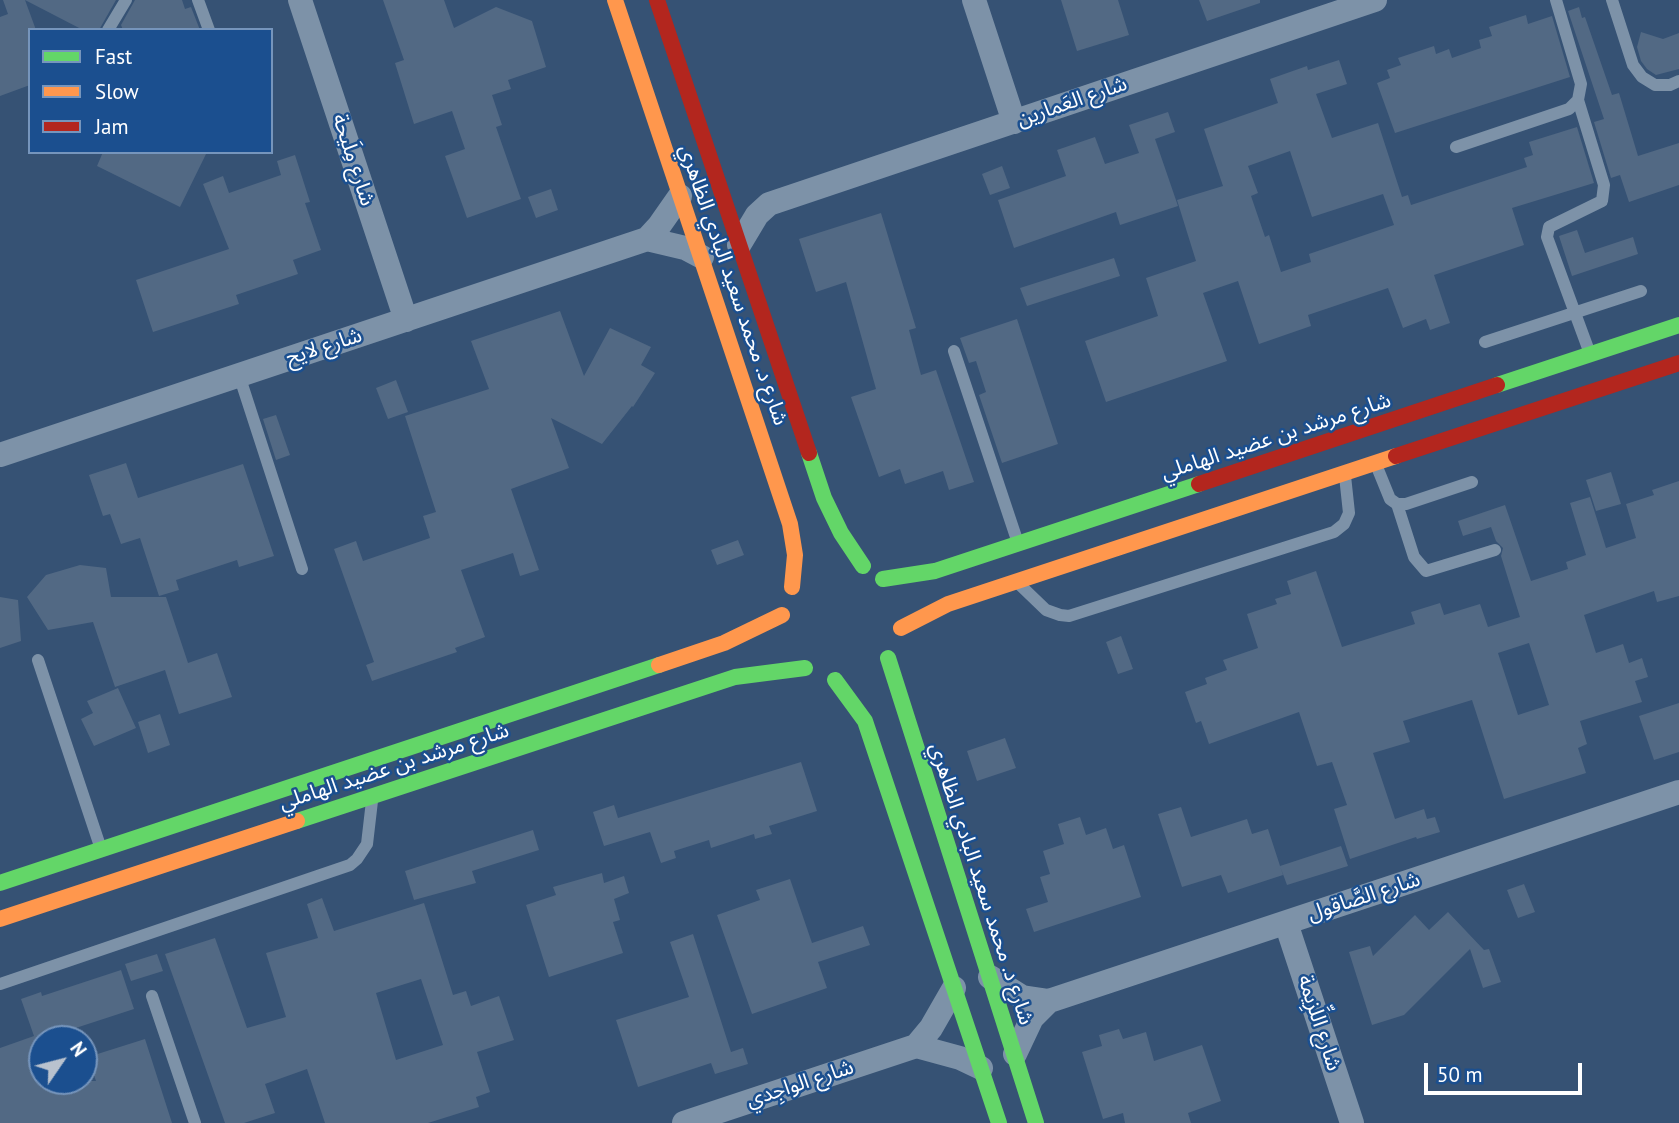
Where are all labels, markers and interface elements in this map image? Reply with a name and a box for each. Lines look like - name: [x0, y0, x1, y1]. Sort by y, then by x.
- legend: [28, 28, 273, 154]
- text: Fast: [95, 43, 132, 70]
- street label: شارع العَمارين: [1014, 71, 1130, 133]
- text: Slow: [95, 78, 139, 105]
- street label: شارع مِلَيحة: [326, 111, 380, 209]
- text: Jam: [95, 113, 129, 140]
- street label: شارع د. محمد سعيد البادي الظاهري: [673, 141, 793, 429]
- street label: شارع لايح: [283, 323, 365, 371]
- street label: شارع مرشد بن عضيد الهاملي: [1158, 388, 1394, 486]
- street label: شارع مرشد بن عضيد الهاملي: [276, 718, 512, 816]
- street label: شارع د. محمد سعيد البادي الظاهري: [923, 740, 1039, 1028]
- street label: شارع الصَّاقول: [1305, 867, 1423, 927]
- street label: شارع اللِّزِيمة: [1292, 972, 1346, 1074]
- north arrow: [28, 1025, 98, 1095]
- text: N: [65, 1037, 92, 1061]
- scale bar: [1427, 1050, 1584, 1094]
- street label: شارع الواجِدي: [743, 1055, 857, 1113]
- text: 50 m: [1437, 1061, 1483, 1088]

